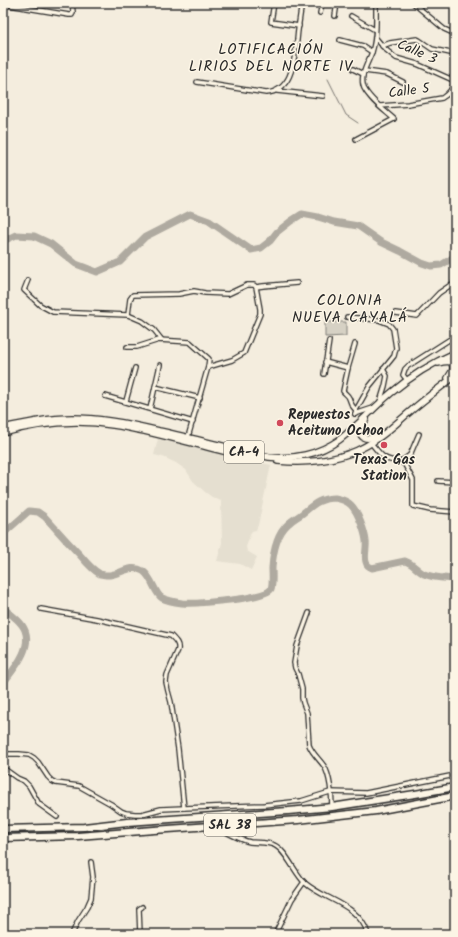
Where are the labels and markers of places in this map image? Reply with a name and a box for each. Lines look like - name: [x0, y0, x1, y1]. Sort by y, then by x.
- place label: Repuestos Aceituno Ochoa: [288, 404, 384, 442]
- marker: Repuestos Aceituno Ochoa: [275, 418, 285, 428]
- marker: Texas Gas Station: [379, 440, 389, 450]
- place label: Texas Gas Station: [353, 449, 416, 487]

